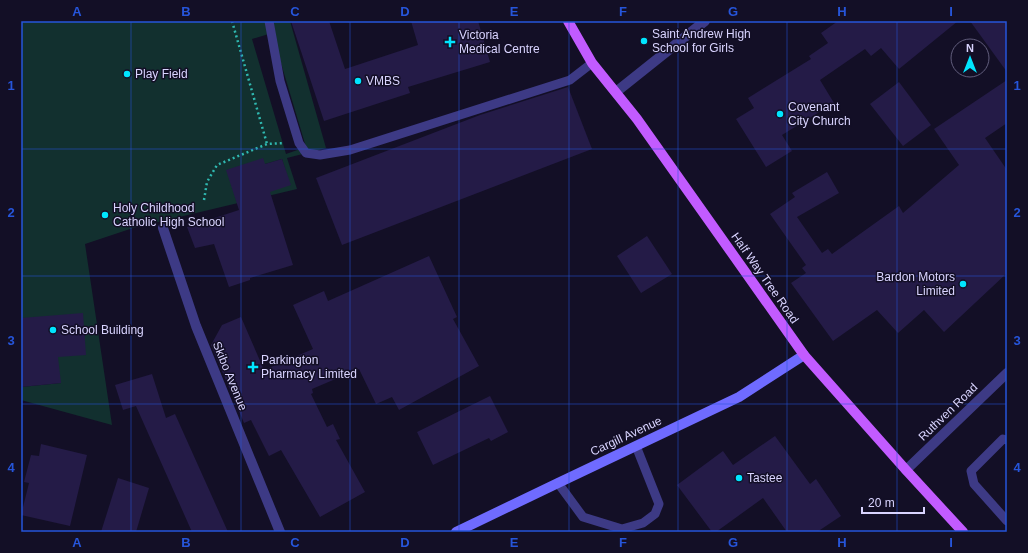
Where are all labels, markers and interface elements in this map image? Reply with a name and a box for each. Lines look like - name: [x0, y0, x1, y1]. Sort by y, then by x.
- text: A: [72, 4, 82, 19]
- text: B: [181, 4, 191, 19]
- text: C: [290, 4, 300, 19]
- text: D: [400, 4, 410, 19]
- text: E: [510, 4, 519, 19]
- text: F: [619, 4, 627, 19]
- text: G: [728, 4, 738, 19]
- text: H: [837, 4, 847, 19]
- text: I: [949, 4, 953, 19]
- place label: Saint Andrew High School for Girls: [652, 27, 751, 55]
- place label: Victoria Medical Centre: [459, 28, 540, 56]
- marker: Victoria Medical Centre: [444, 36, 456, 48]
- marker: Saint Andrew High School for Girls: [639, 36, 649, 46]
- north arrow: [950, 38, 990, 78]
- text: N: [966, 42, 974, 54]
- place label: Play Field: [135, 67, 188, 81]
- marker: Play Field: [122, 69, 132, 79]
- place label: VMBS: [366, 74, 400, 88]
- marker: VMBS: [353, 76, 363, 86]
- text: 1: [7, 78, 15, 93]
- text: 1: [1013, 78, 1021, 93]
- place label: Covenant City Church: [788, 100, 851, 128]
- marker: Covenant City Church: [775, 109, 785, 119]
- place label: Holy Childhood Catholic High School: [113, 201, 224, 229]
- text: 2: [7, 205, 15, 220]
- text: 2: [1013, 205, 1021, 220]
- marker: Holy Childhood Catholic High School: [100, 210, 110, 220]
- street label: Half Way Tree Road: [728, 230, 802, 326]
- place label: Bardon Motors Limited: [876, 270, 955, 298]
- marker: Bardon Motors Limited: [958, 279, 968, 289]
- place label: School Building: [61, 323, 144, 337]
- marker: School Building: [48, 325, 58, 335]
- text: 3: [7, 333, 15, 348]
- text: 3: [1013, 333, 1021, 348]
- street label: Skibo Avenue: [210, 339, 250, 413]
- place label: Parkington Pharmacy Limited: [261, 353, 357, 381]
- marker: Parkington Pharmacy Limited: [248, 362, 258, 372]
- street label: Ruthven Road: [916, 380, 980, 444]
- street label: Cargill Avenue: [588, 413, 664, 459]
- text: 4: [7, 460, 15, 475]
- text: 4: [1013, 460, 1021, 475]
- place label: Tastee: [747, 471, 783, 485]
- marker: Tastee: [734, 473, 744, 483]
- scale bar: [862, 489, 924, 515]
- text: 20 m: [868, 496, 895, 510]
- text: A: [72, 535, 82, 550]
- text: B: [181, 535, 191, 550]
- text: C: [290, 535, 300, 550]
- text: D: [400, 535, 410, 550]
- text: E: [510, 535, 519, 550]
- text: F: [619, 535, 627, 550]
- text: G: [728, 535, 738, 550]
- text: H: [837, 535, 847, 550]
- text: I: [949, 535, 953, 550]

